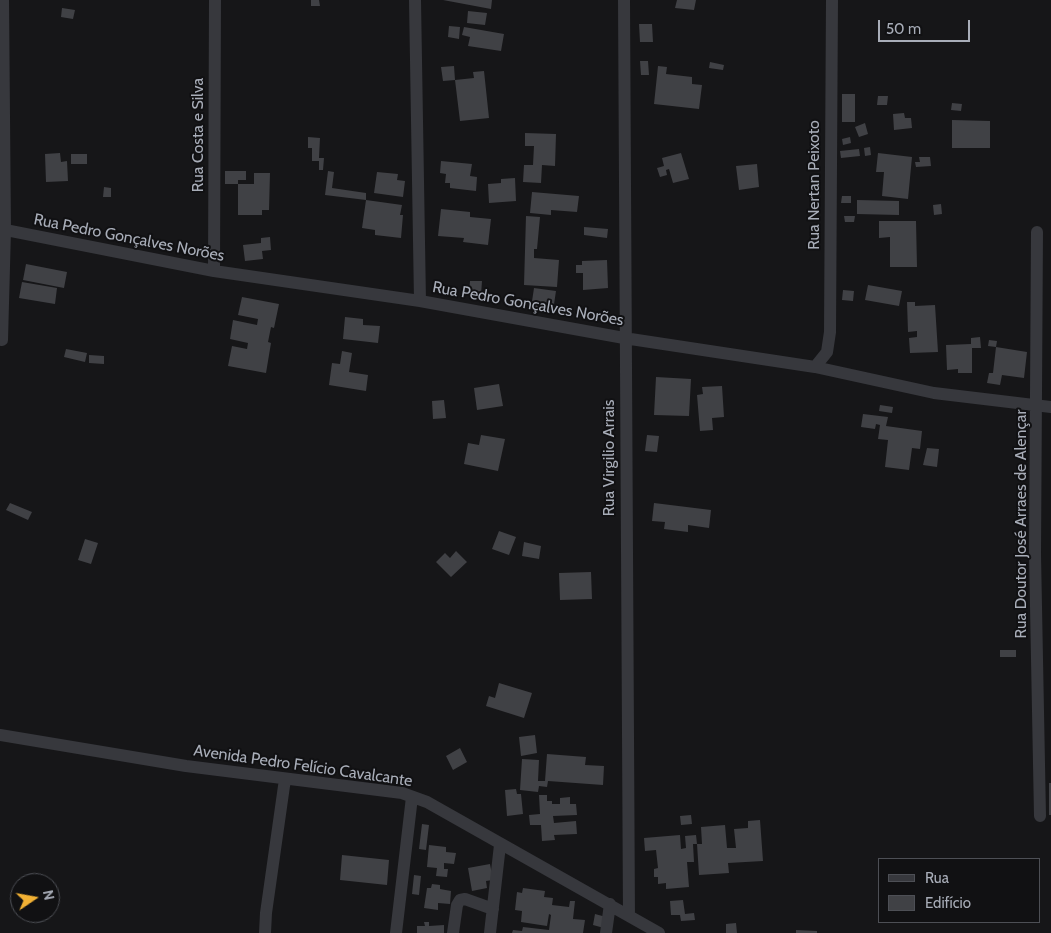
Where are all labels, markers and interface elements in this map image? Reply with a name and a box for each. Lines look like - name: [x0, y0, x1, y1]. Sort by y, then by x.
- scale bar: [881, 10, 974, 42]
- text: 50 m: [886, 20, 921, 38]
- street label: Rua Costa e Silva: [188, 78, 208, 192]
- street label: Rua Nertan Peixoto: [804, 120, 824, 250]
- street label: Rua Pedro Gonçalves Norões: [32, 210, 226, 266]
- street label: Rua Pedro Gonçalves Norões: [431, 278, 625, 330]
- street label: Rua Virgilio Arrais: [599, 400, 619, 516]
- street label: Rua Doutor José Arraes de Alençar: [1011, 410, 1031, 638]
- street label: Avenida Pedro Felício Cavalcante: [192, 741, 414, 791]
- legend: [878, 858, 1041, 923]
- text: Rua: [925, 869, 949, 887]
- north arrow: [10, 873, 60, 923]
- text: N: [39, 888, 59, 902]
- text: Edifício: [925, 894, 971, 912]

